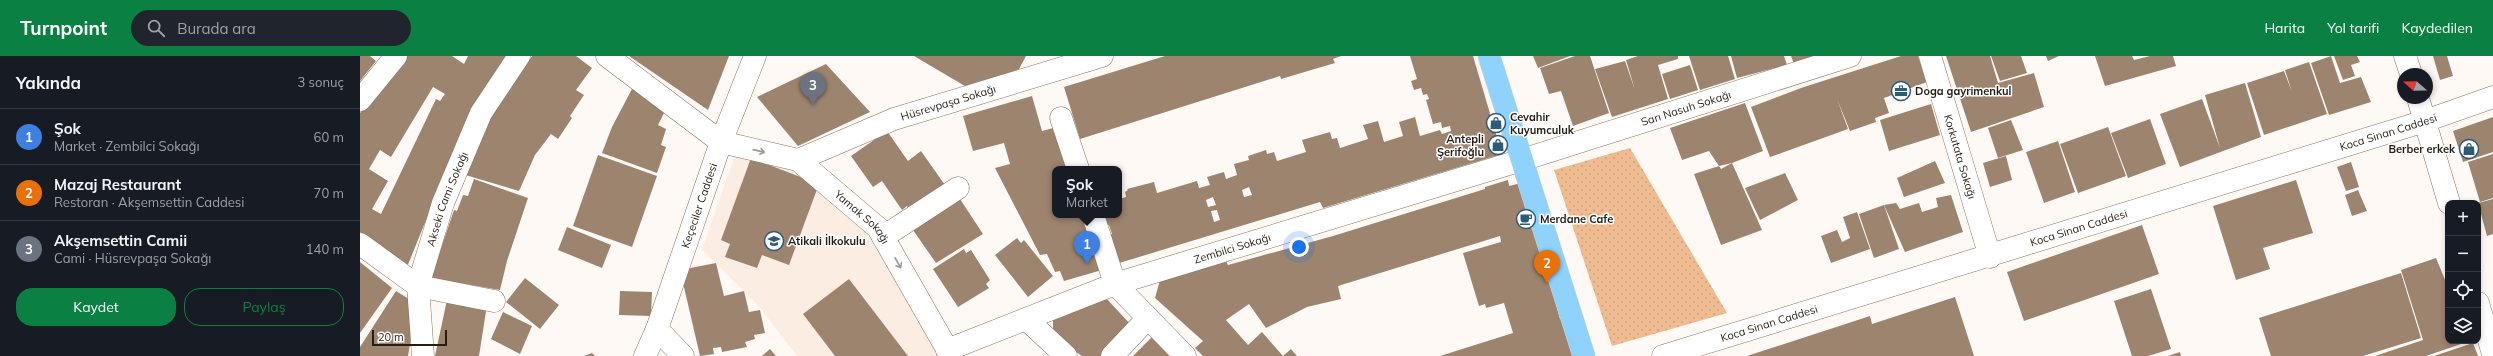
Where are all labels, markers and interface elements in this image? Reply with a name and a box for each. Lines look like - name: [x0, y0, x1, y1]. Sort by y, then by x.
- search box: [131, 10, 411, 46]
- text: Turnpoint: [20, 16, 107, 40]
- icon: search: [145, 17, 167, 39]
- text: Burada ara: [177, 19, 256, 38]
- text: Harita: [2264, 19, 2305, 37]
- text: Yol tarifi: [2327, 19, 2379, 37]
- text: Kaydedilen: [2401, 19, 2473, 37]
- north arrow: [2397, 68, 2433, 104]
- text: Yakında: [16, 72, 81, 93]
- pin: 3: [800, 72, 826, 105]
- text: 3 sonuç: [297, 74, 344, 90]
- office icon: Doga gayrimenkul: [1890, 80, 1912, 102]
- street label: Hüsrevpaşa Sokağı: [899, 82, 997, 124]
- place label: Doga gayrimenkul: [1915, 84, 2012, 98]
- street label: Sarı Nasuh Sokağı: [1639, 87, 1733, 129]
- place label: Cevahir Kuyumculuk: [1510, 110, 1575, 137]
- street label: Koca Sinan Caddesi: [2338, 110, 2439, 154]
- shop icon: Cevahir Kuyumculuk: [1485, 112, 1507, 134]
- street label: Korkutata Sokağı: [1941, 113, 1979, 201]
- text: Şok: [54, 119, 81, 138]
- text: 1: [25, 129, 33, 145]
- text: 60 m: [314, 129, 344, 145]
- place label: Antepli Şerifoğlu: [1437, 132, 1484, 159]
- shop icon: Antepli Şerifoğlu: [1487, 134, 1509, 156]
- text: Market · Zembilci Sokağı: [54, 138, 200, 154]
- shop icon: Berber erkek: [2458, 138, 2480, 160]
- place label: Berber erkek: [2388, 142, 2456, 156]
- one-way arrow: [752, 148, 765, 155]
- street label: Akseki Cami Sokağı: [423, 149, 471, 248]
- street label: Keçeciler Caddesi: [678, 161, 720, 250]
- popup: [1052, 166, 1122, 218]
- text: Mazaj Restaurant: [54, 175, 181, 194]
- text: Şok: [1066, 175, 1093, 194]
- text: 2: [25, 185, 33, 201]
- text: 70 m: [314, 185, 344, 201]
- street label: Yamak Sokağı: [831, 187, 893, 246]
- text: Restoran · Akşemsettin Caddesi: [54, 194, 244, 210]
- text: Market: [1066, 194, 1108, 210]
- map controls: [2445, 200, 2481, 344]
- button: +: [2445, 200, 2481, 236]
- street label: Koca Sinan Caddesi: [2028, 206, 2129, 249]
- cafe icon: Merdane Cafe: [1515, 208, 1537, 230]
- place label: Merdane Cafe: [1540, 212, 1613, 226]
- school or university icon: Atikali İlkokulu: [763, 230, 785, 252]
- street label: Zembilci Sokağı: [1192, 230, 1272, 267]
- text: Akşemsettin Camii: [54, 231, 187, 250]
- pin: 1: [1074, 231, 1100, 264]
- place label: Atikali İlkokulu: [788, 233, 866, 248]
- button: −: [2445, 236, 2481, 272]
- your location: [1289, 237, 1309, 257]
- text: 3: [25, 241, 33, 257]
- text: 140 m: [306, 241, 344, 257]
- text: Cami · Hüsrevpaşa Sokağı: [54, 250, 211, 266]
- pin: 2: [1534, 250, 1560, 283]
- one-way arrow: [895, 257, 903, 269]
- button: locate: [2445, 272, 2481, 308]
- button: Kaydet: [16, 288, 176, 326]
- button: Paylaş: [184, 288, 344, 326]
- street label: Koca Sinan Caddesi: [1719, 302, 1819, 345]
- button: layers: [2445, 308, 2481, 344]
- scale bar: [372, 328, 447, 347]
- text: 20 m: [378, 330, 404, 344]

